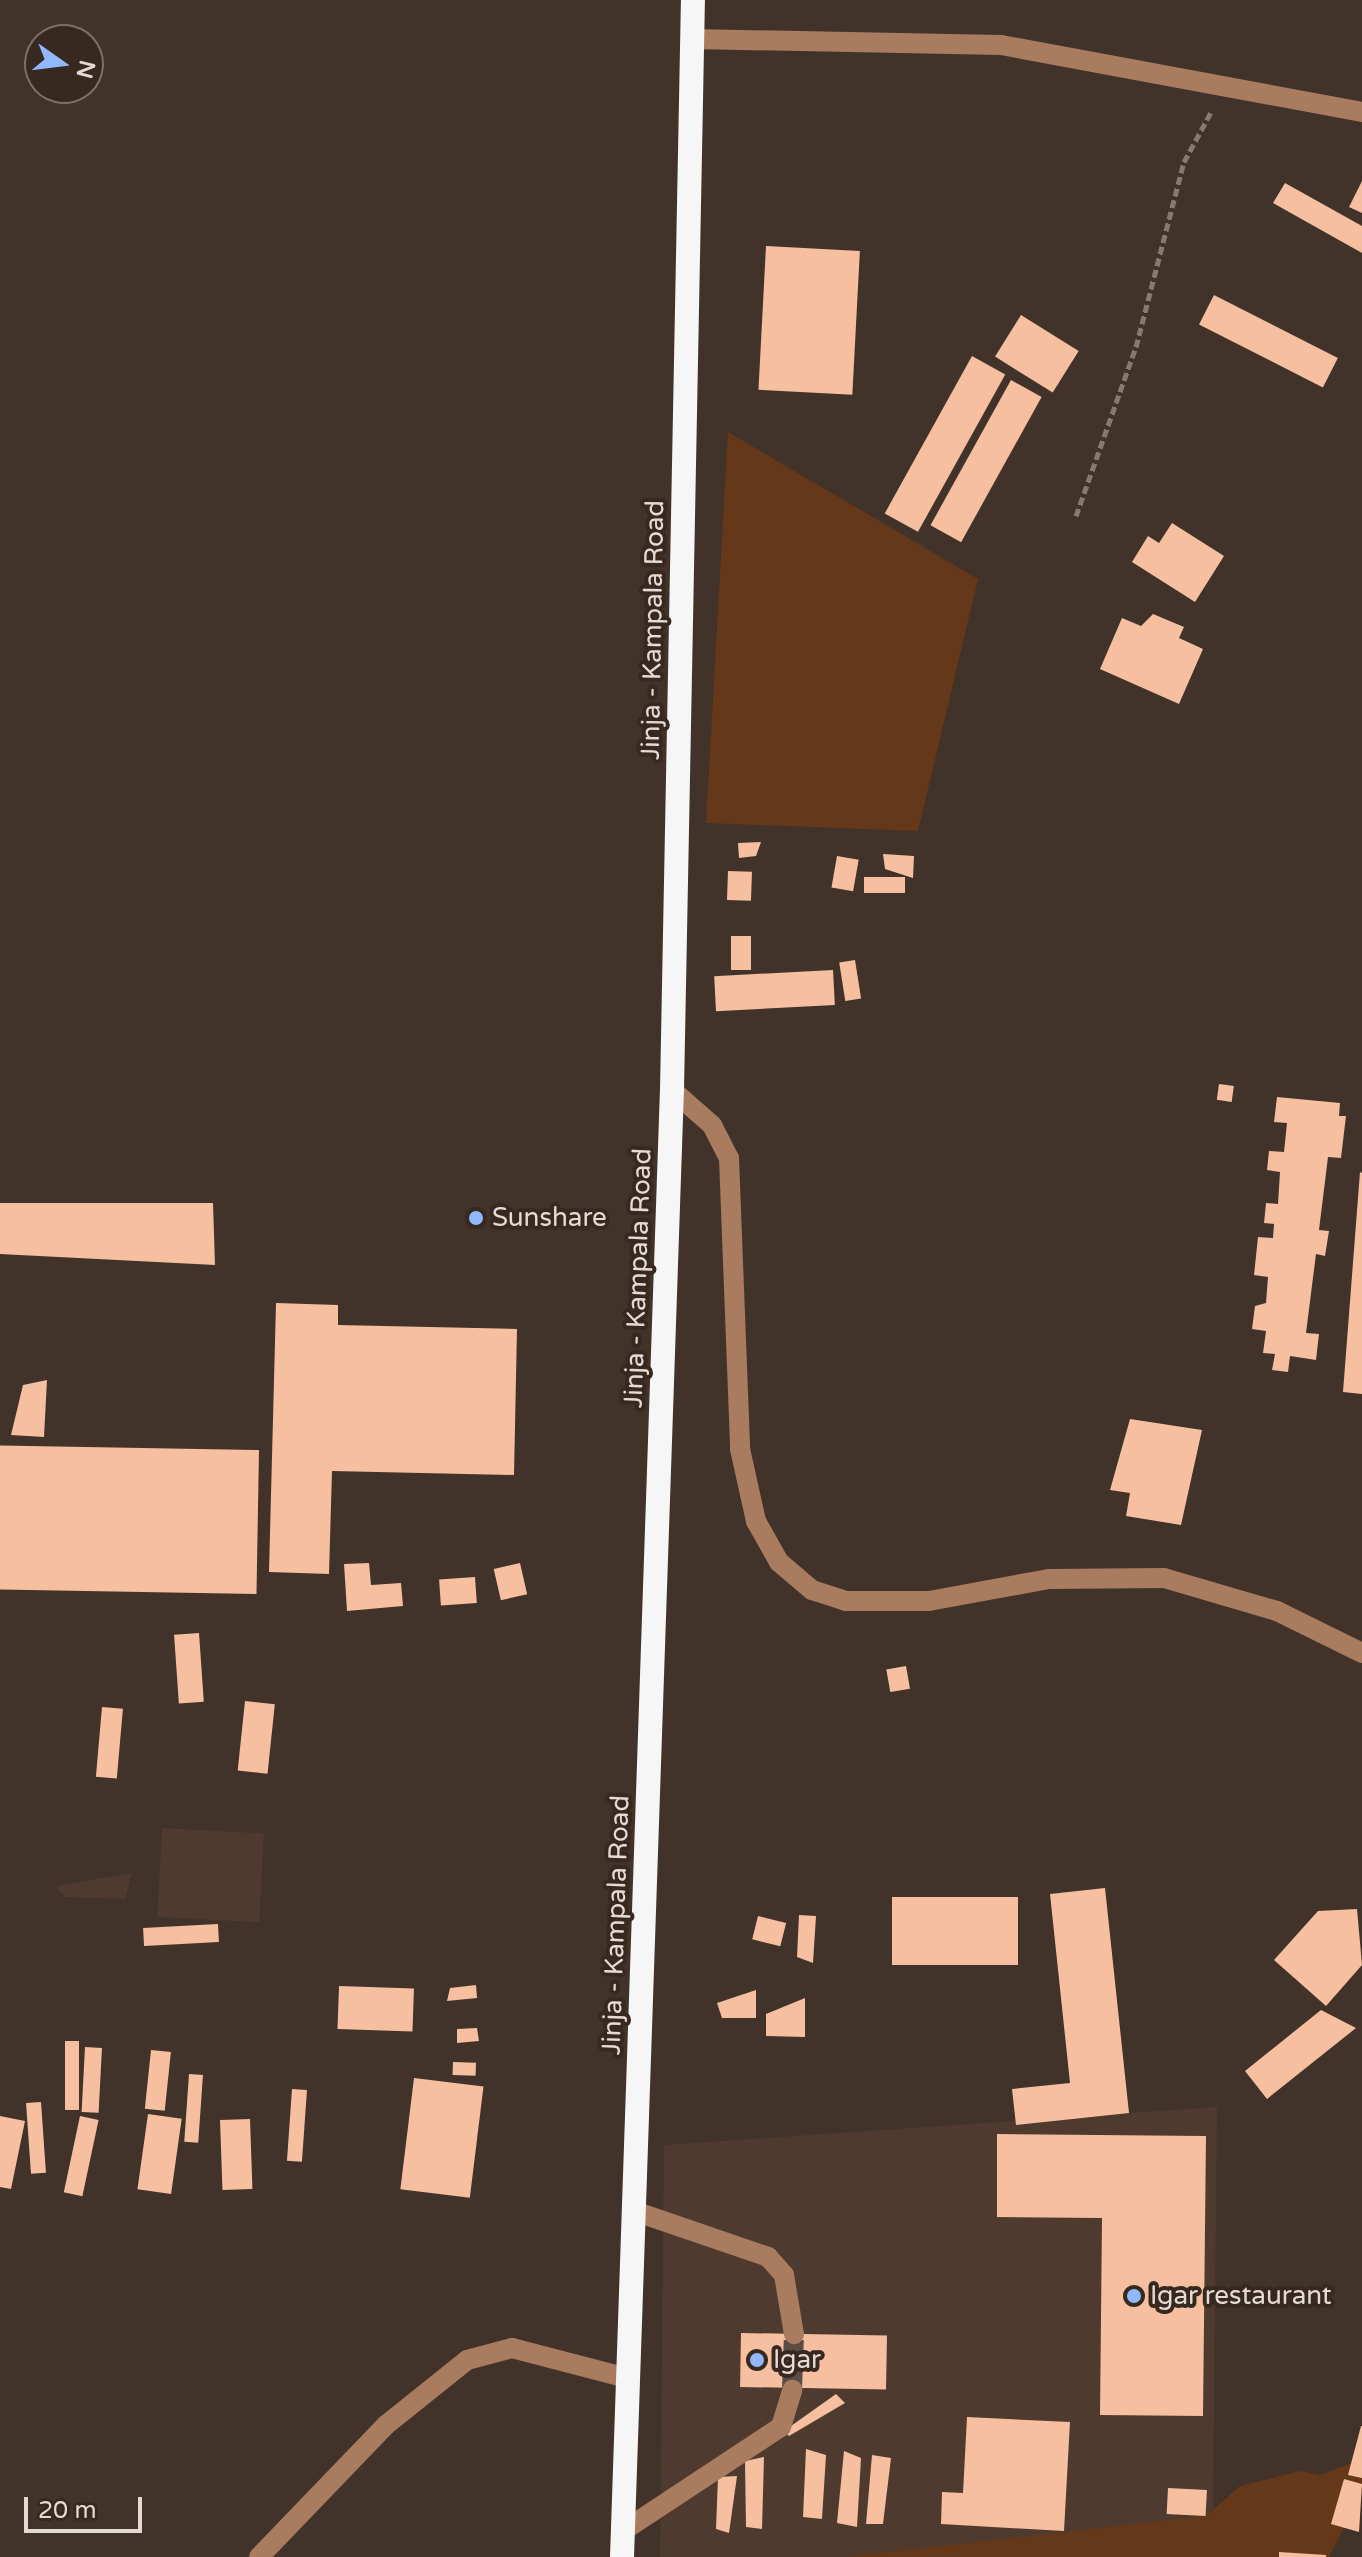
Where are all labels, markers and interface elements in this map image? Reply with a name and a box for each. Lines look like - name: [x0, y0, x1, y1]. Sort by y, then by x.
- north arrow: [24, 24, 104, 104]
- text: N: [71, 58, 100, 81]
- street label: Jinja - Kampala Road: [635, 500, 671, 760]
- street label: Jinja - Kampala Road: [618, 1148, 658, 1408]
- place label: Sunshare: [492, 1202, 607, 1234]
- marker: Sunshare: [467, 1209, 485, 1227]
- street label: Jinja - Kampala Road: [596, 1795, 636, 2055]
- place label: Igar restaurant: [1150, 2280, 1332, 2312]
- marker: Igar restaurant: [1125, 2287, 1143, 2305]
- place label: Igar: [773, 2344, 821, 2376]
- marker: Igar: [748, 2351, 766, 2369]
- scale bar: [28, 2481, 146, 2531]
- text: 20 m: [38, 2496, 96, 2525]

